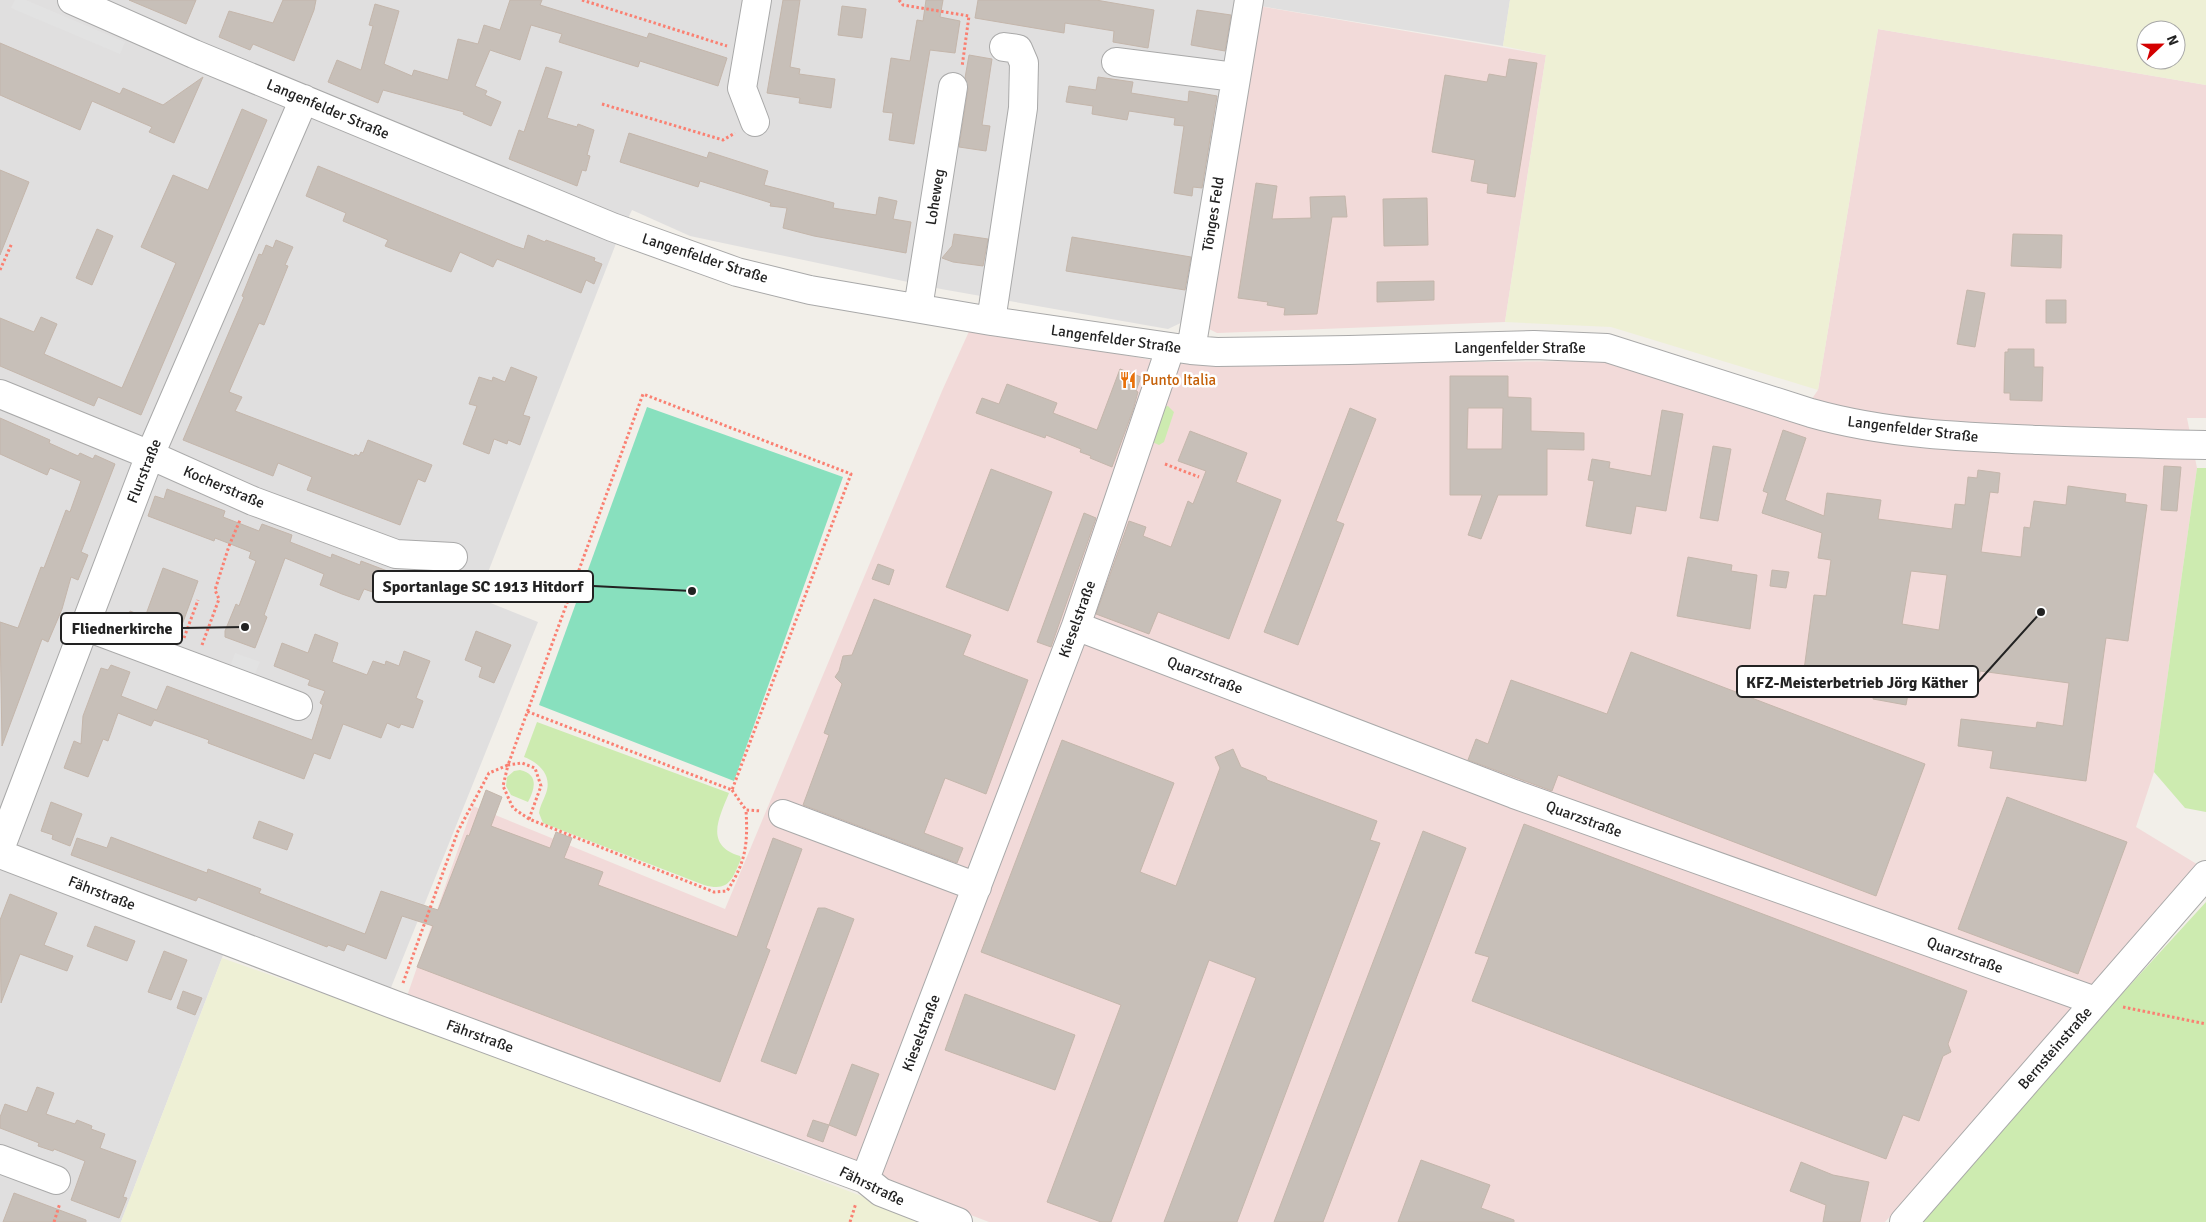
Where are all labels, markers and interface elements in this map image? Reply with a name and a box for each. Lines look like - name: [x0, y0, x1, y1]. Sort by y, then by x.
- north arrow: [2136, 20, 2186, 70]
- text: N: [2163, 33, 2182, 48]
- street label: Langenfelder Straße: [264, 75, 392, 143]
- street label: Loheweg: [922, 167, 948, 226]
- street label: Tönges Feld: [1198, 175, 1228, 253]
- street label: Langenfelder Straße: [640, 229, 770, 287]
- street label: Langenfelder Straße: [1050, 321, 1182, 357]
- street label: Langenfelder Straße: [1454, 339, 1586, 357]
- restaurant icon: Punto Italia: [1118, 370, 1138, 390]
- place label: Punto Italia: [1142, 371, 1216, 389]
- street label: Langenfelder Straße: [1847, 412, 1979, 446]
- street label: Flurstraße: [123, 436, 165, 506]
- street label: Kocherstraße: [181, 462, 267, 512]
- callout: Sportanlage SC 1913 Hitdorf: [373, 571, 593, 602]
- text: Sportanlage SC 1913 Hitdorf: [383, 577, 584, 597]
- street label: Kieselstraße: [1055, 578, 1099, 660]
- callout: Fliednerkirche: [61, 613, 182, 644]
- text: Fliednerkirche: [71, 619, 173, 639]
- street label: Quarzstraße: [1165, 652, 1245, 698]
- callout: KFZ-Meisterbetrieb Jörg Käther: [1737, 666, 1978, 697]
- text: KFZ-Meisterbetrieb Jörg Käther: [1746, 673, 1969, 693]
- street label: Quarzstraße: [1543, 797, 1625, 841]
- street label: Fährstraße: [66, 872, 138, 914]
- street label: Quarzstraße: [1924, 933, 2006, 977]
- street label: Kieselstraße: [898, 992, 944, 1074]
- street label: Bernsteinstraße: [2014, 1003, 2096, 1093]
- street label: Fährstraße: [444, 1016, 516, 1056]
- street label: Fährstraße: [836, 1162, 908, 1210]

